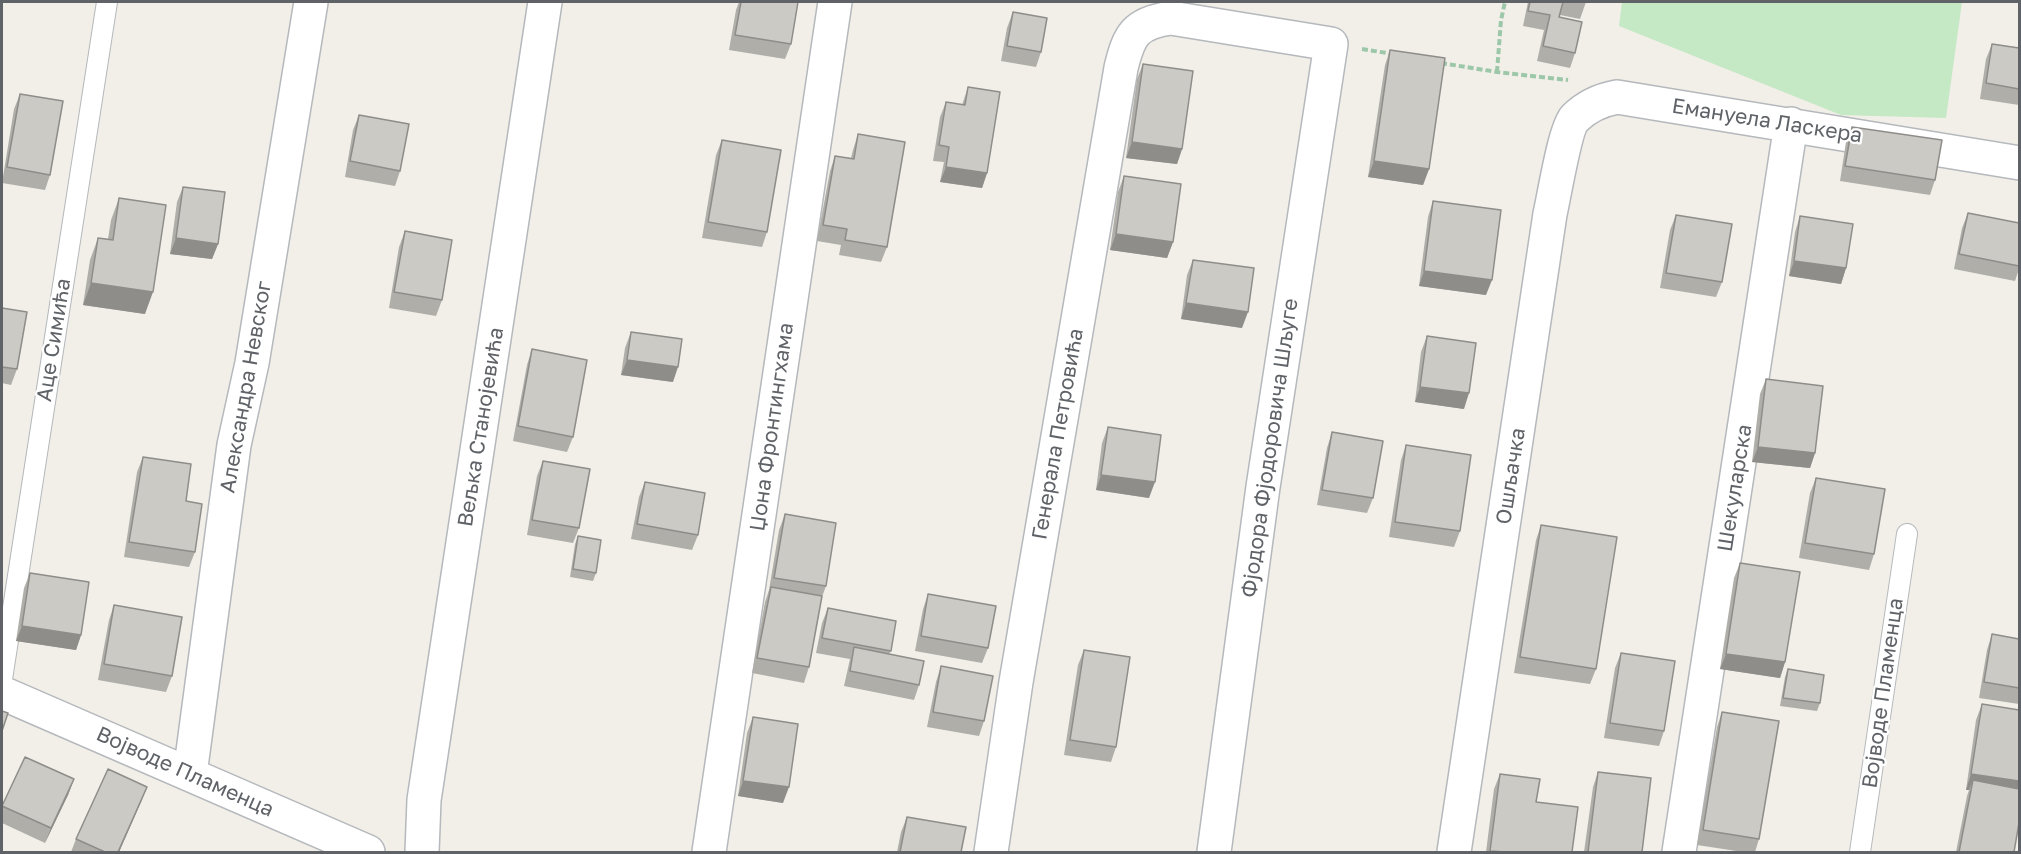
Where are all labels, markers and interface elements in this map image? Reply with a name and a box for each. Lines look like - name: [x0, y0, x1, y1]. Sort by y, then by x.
- street label: Емануела Ласкера: [1670, 94, 1864, 148]
- street label: Аце Симића: [32, 277, 76, 403]
- street label: Александра Невског: [215, 279, 277, 495]
- street label: Фјодора Фјодоровича Шљуге: [1237, 297, 1303, 599]
- street label: Џона Фронтингхама: [745, 321, 799, 533]
- street label: Вељка Станојевића: [453, 326, 509, 528]
- street label: Генерала Петровића: [1027, 326, 1089, 542]
- street label: Шекуларска: [1713, 423, 1757, 553]
- street label: Ошљачка: [1491, 426, 1531, 526]
- street label: Војводе Пламенца: [1857, 596, 1909, 790]
- street label: Војводе Пламенца: [92, 721, 278, 823]

